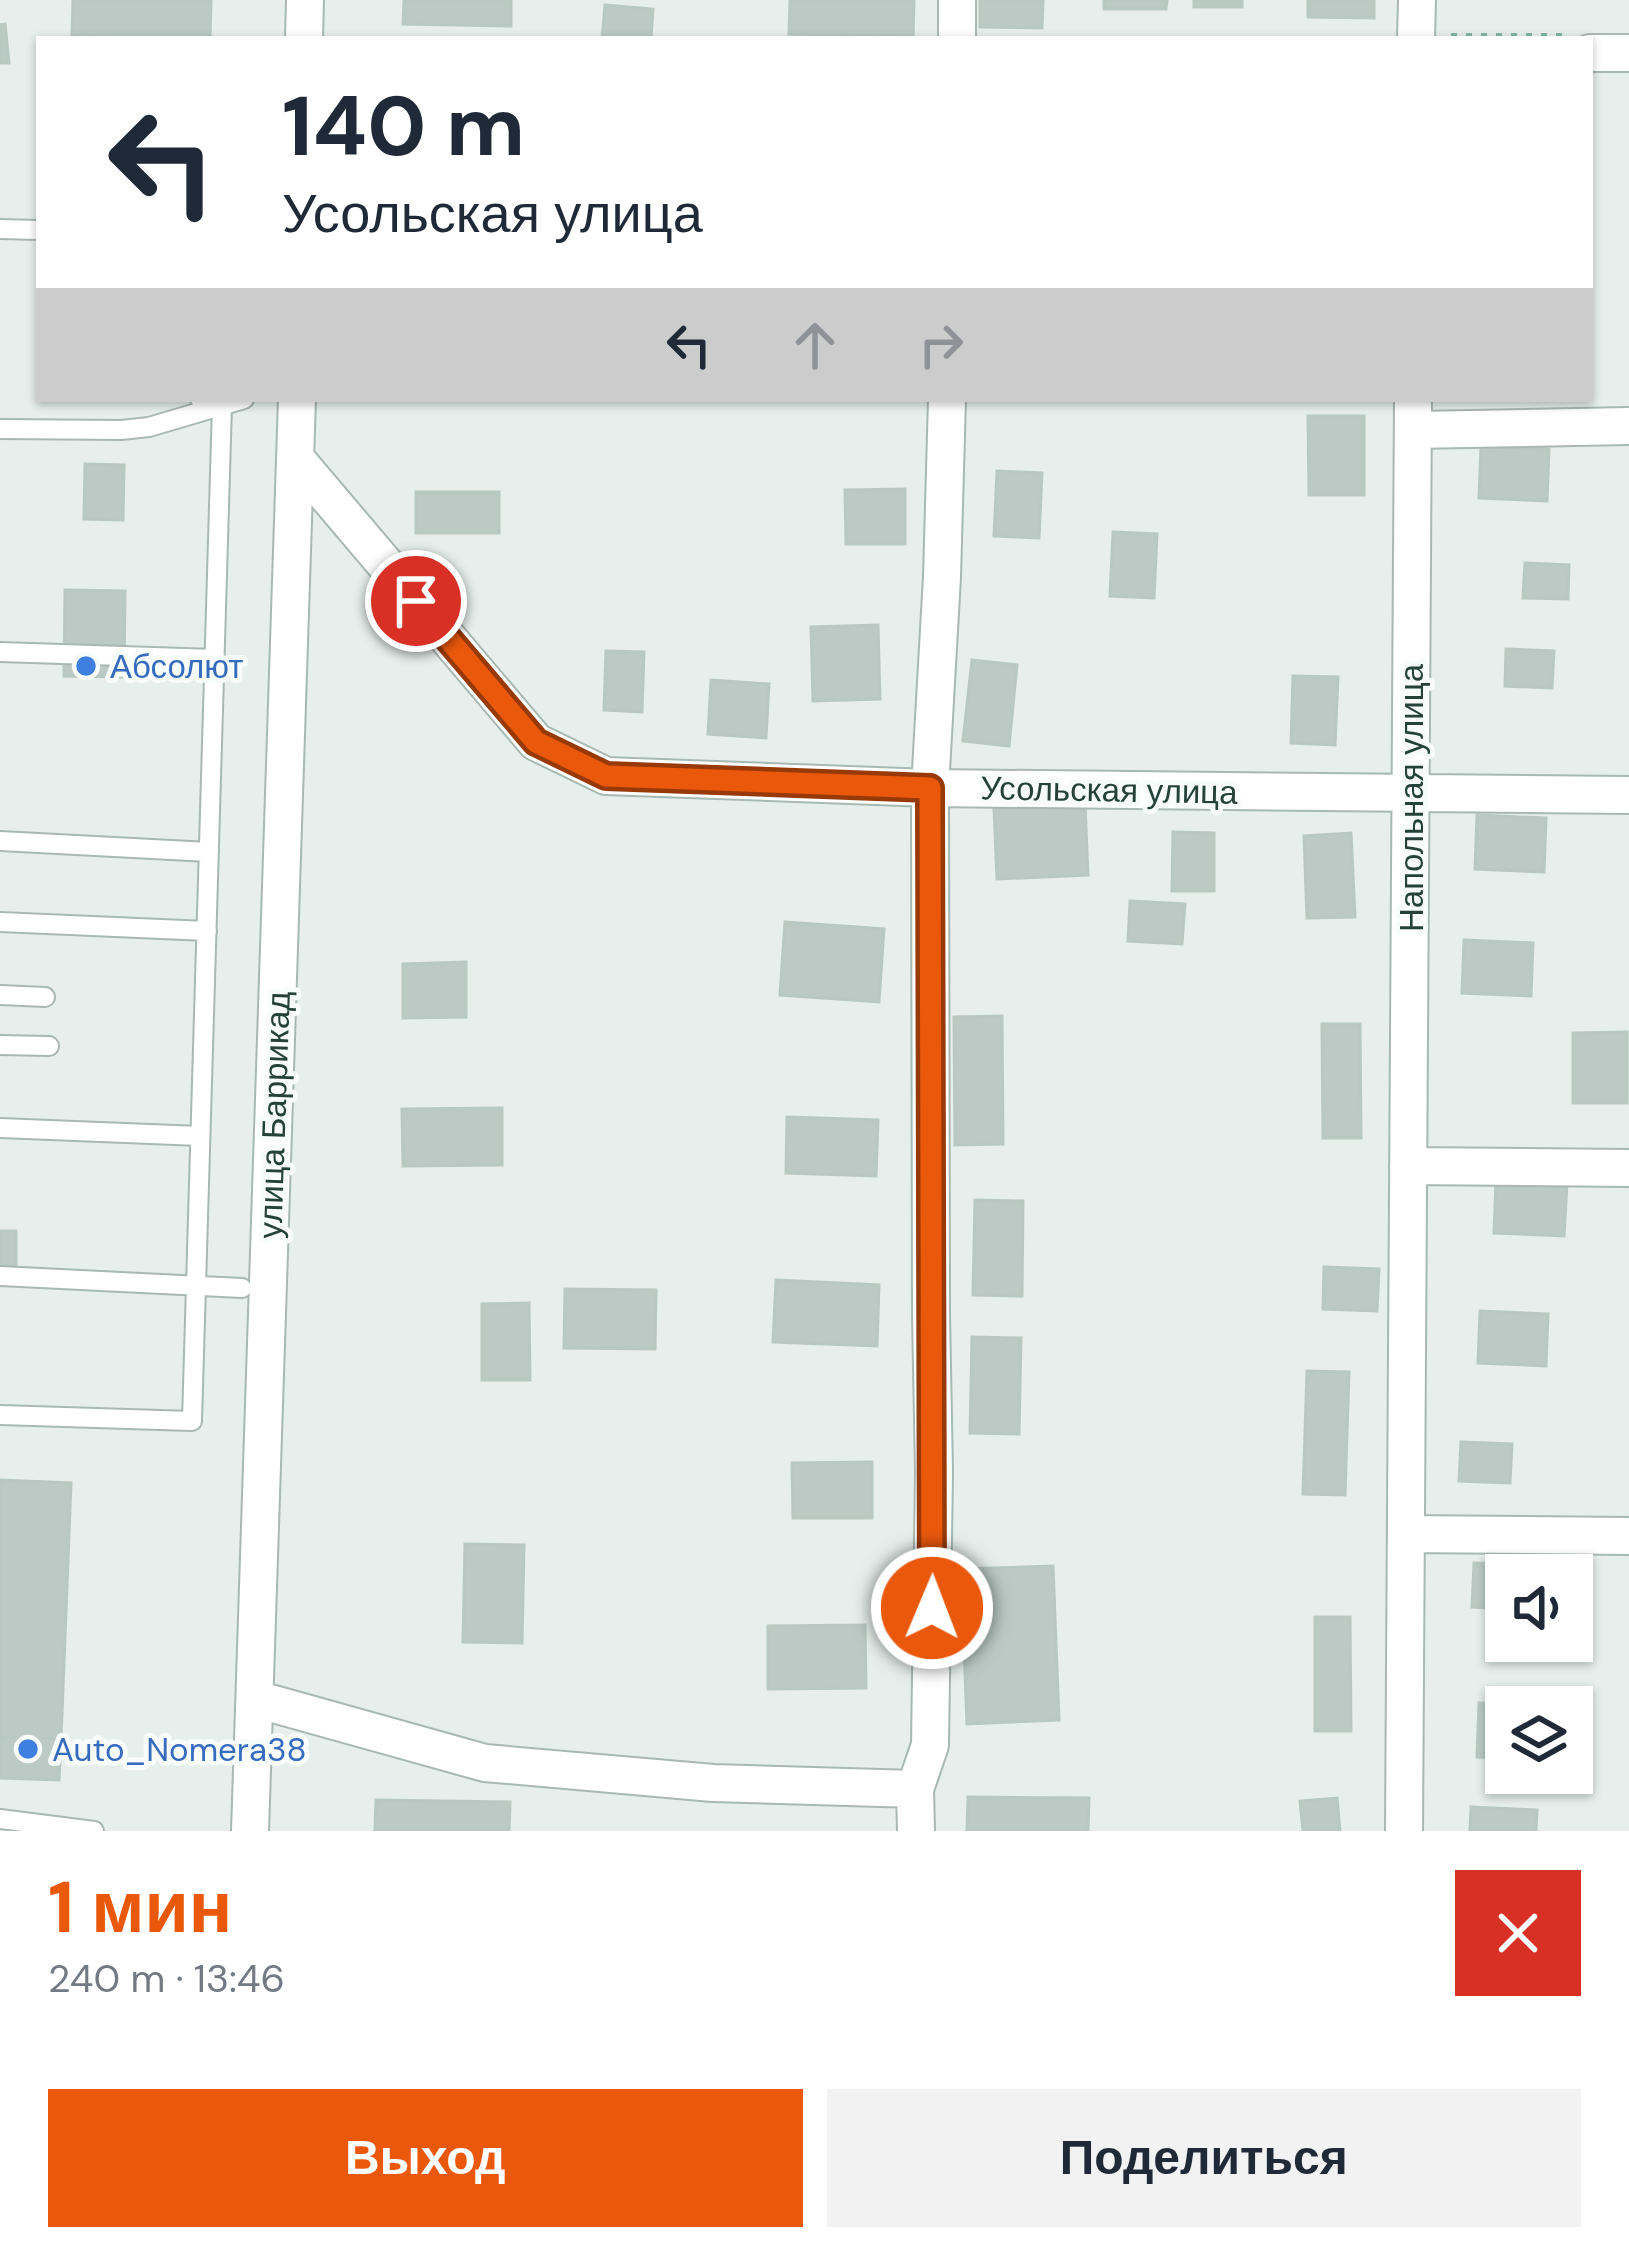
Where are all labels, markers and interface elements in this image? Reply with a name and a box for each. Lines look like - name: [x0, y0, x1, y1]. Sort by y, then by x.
- text: 140 m: [282, 72, 525, 181]
- icon: left: [84, 84, 240, 240]
- text: Усольская улица: [282, 178, 703, 249]
- icon: left: [656, 312, 722, 378]
- icon: ahead: [782, 312, 848, 378]
- icon: right: [908, 312, 974, 378]
- pin: [365, 550, 467, 652]
- icon: arrive: [383, 568, 449, 634]
- place label: Абсолют: [110, 645, 243, 688]
- marker: Абсолют: [73, 653, 99, 679]
- street label: Напольная улица: [1390, 663, 1433, 932]
- street label: Усольская улица: [980, 766, 1239, 814]
- street label: улица Баррикад: [248, 991, 300, 1239]
- position arrow: [869, 1545, 995, 1671]
- map controls: [1485, 1554, 1593, 1794]
- button: sound: [1485, 1554, 1593, 1662]
- button: layers: [1485, 1686, 1593, 1794]
- place label: Auto_Nomera38: [52, 1728, 307, 1771]
- marker: Auto_Nomera38: [15, 1736, 41, 1762]
- text: 1 мин: [48, 1861, 232, 1954]
- button: close: [1455, 1870, 1581, 1996]
- text: 240 m · 13:46: [48, 1953, 285, 2004]
- button: Выход: [48, 2089, 803, 2227]
- button: Поделиться: [827, 2089, 1581, 2227]

